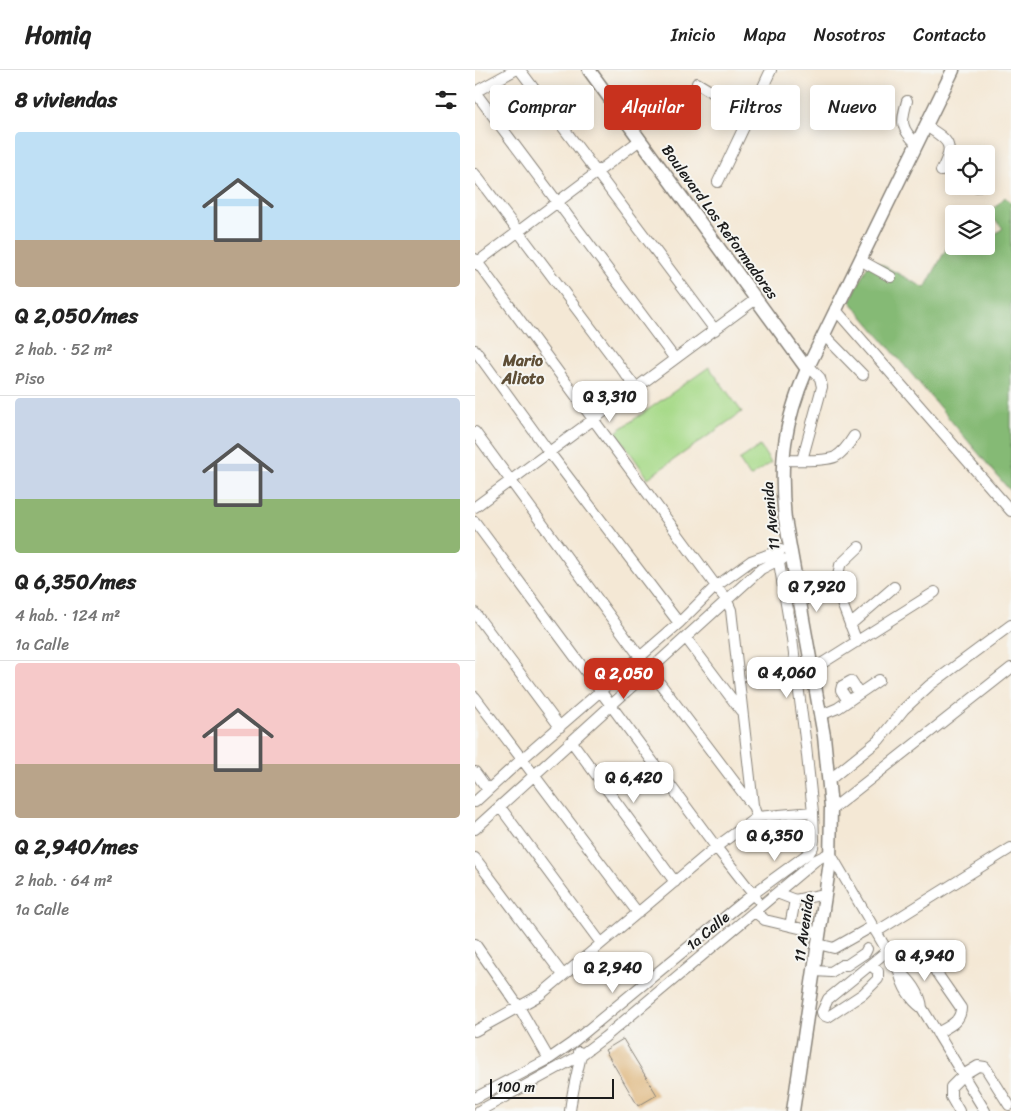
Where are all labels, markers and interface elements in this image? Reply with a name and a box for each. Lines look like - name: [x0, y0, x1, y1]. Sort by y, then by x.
- text: Homiq: [25, 14, 91, 56]
- text: Inicio: [671, 19, 716, 51]
- text: Mapa: [744, 19, 786, 51]
- text: Nosotros: [814, 19, 885, 51]
- text: Contacto: [913, 19, 986, 51]
- text: 8 viviendas: [15, 81, 117, 119]
- chip: Comprar: [490, 85, 594, 130]
- chip: Alquilar: [604, 85, 701, 130]
- chip: Filtros: [711, 85, 800, 130]
- chip: Nuevo: [810, 85, 895, 130]
- icon: filters: [432, 86, 460, 114]
- street label: Boulevard Los Reformadores: [655, 139, 785, 305]
- map controls: [945, 145, 995, 255]
- button: locate: [945, 145, 995, 195]
- icon: home: [193, 165, 283, 255]
- button: layers: [945, 205, 995, 255]
- text: Q 2,050/mes: [15, 297, 138, 335]
- text: 2 hab. · 52 m²: [15, 335, 113, 364]
- district label: Mario Alioto: [501, 346, 544, 393]
- text: Piso: [15, 364, 45, 393]
- pin: Q 3,310: [564, 380, 656, 423]
- text: Q 3,310: [583, 382, 637, 411]
- icon: home: [193, 430, 283, 520]
- street label: 11 Avenida: [754, 480, 788, 552]
- text: Q 6,350/mes: [15, 563, 136, 601]
- pin: Q 7,920: [771, 570, 863, 613]
- text: Q 7,920: [788, 572, 846, 601]
- text: 4 hab. · 124 m²: [15, 601, 120, 630]
- text: 1a Calle: [15, 630, 69, 659]
- pin: Q 4,060: [741, 656, 833, 699]
- pin: Q 2,050: [578, 658, 670, 700]
- text: Q 4,060: [758, 658, 816, 687]
- text: Q 2,050: [595, 659, 653, 688]
- icon: home: [193, 695, 283, 785]
- pin: Q 6,420: [588, 762, 680, 804]
- text: Q 6,420: [605, 763, 663, 792]
- pin: Q 6,350: [729, 820, 821, 862]
- text: Q 6,350: [747, 821, 803, 850]
- text: Q 2,940/mes: [15, 828, 138, 866]
- text: 2 hab. · 64 m²: [15, 866, 113, 895]
- street label: 11 Avenida: [786, 892, 822, 964]
- text: 1a Calle: [15, 895, 69, 924]
- street label: 1a Calle: [680, 905, 736, 957]
- pin: Q 4,940: [879, 940, 971, 982]
- text: Q 4,940: [896, 941, 954, 970]
- pin: Q 2,940: [567, 952, 659, 994]
- text: Q 2,940: [584, 953, 642, 982]
- text: 100 m: [497, 1075, 535, 1100]
- scale bar: [490, 1076, 614, 1099]

